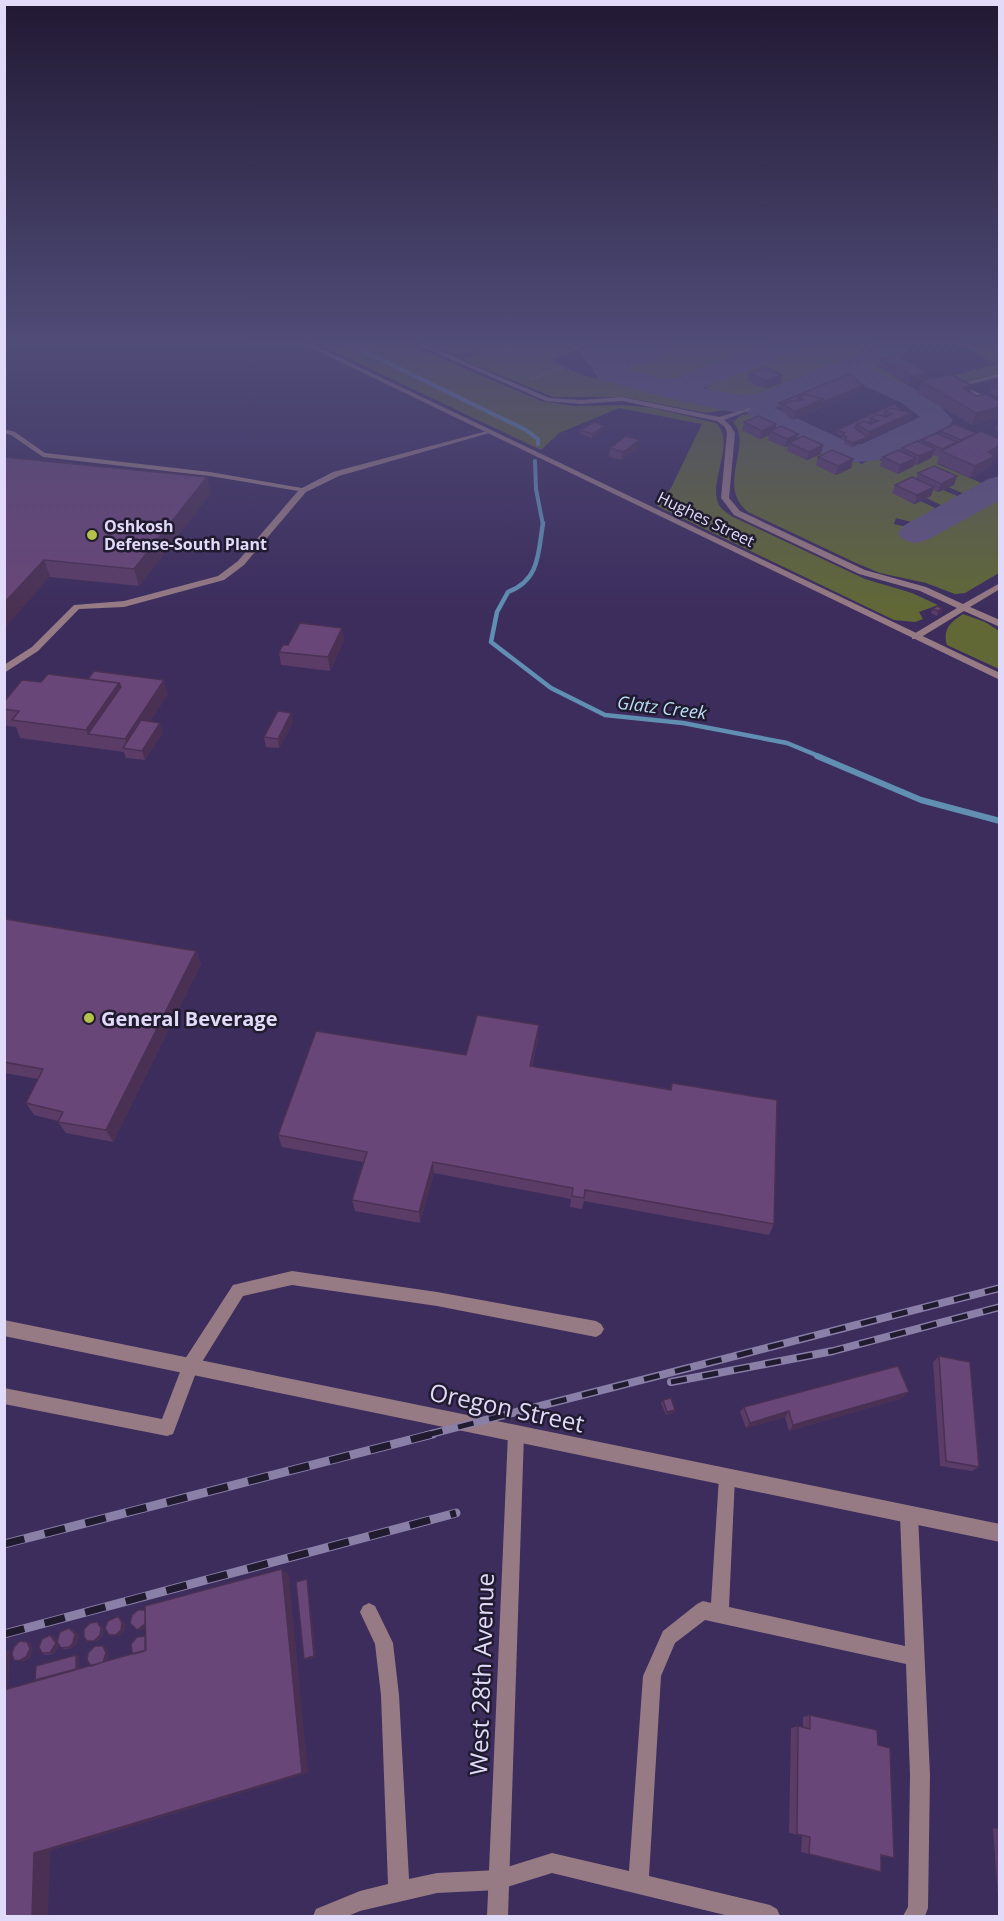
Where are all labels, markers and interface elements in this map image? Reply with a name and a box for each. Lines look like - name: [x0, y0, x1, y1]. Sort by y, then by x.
- street label: Hughes Street: [654, 486, 759, 552]
- place label: Oshkosh Defense-South Plant: [104, 515, 267, 555]
- marker: Oshkosh Defense-South Plant: [85, 528, 99, 542]
- water label: Glatz Creek: [616, 690, 709, 725]
- place label: General Beverage: [101, 1005, 277, 1032]
- marker: General Beverage: [82, 1011, 96, 1025]
- street label: Oregon Street: [427, 1374, 587, 1440]
- street label: West 28th Avenue: [461, 1572, 501, 1776]

